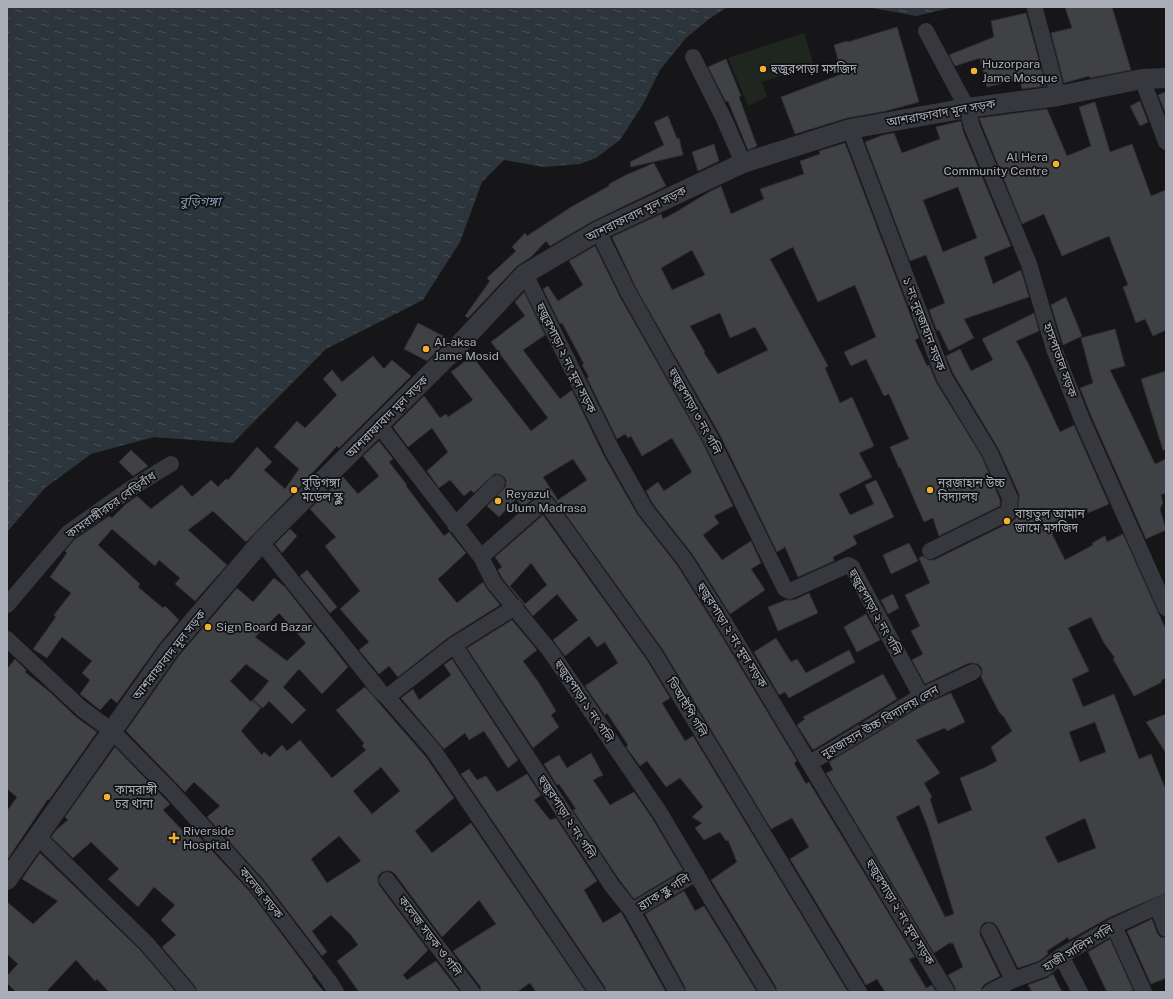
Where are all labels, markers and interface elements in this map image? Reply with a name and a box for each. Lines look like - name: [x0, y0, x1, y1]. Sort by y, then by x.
- place label: Huzorpara Jame Mosque: [982, 57, 1058, 85]
- place label: হুজুরপাড়া মসজিদ: [770, 61, 857, 76]
- marker: হুজুরপাড়া মসজিদ: [758, 64, 768, 74]
- marker: Huzorpara Jame Mosque: [969, 66, 979, 76]
- street label: আশরাফাবাদ মূল সড়ক: [885, 96, 997, 131]
- place label: Al Hera Community Centre: [944, 150, 1048, 178]
- marker: Al Hera Community Centre: [1051, 159, 1061, 169]
- street label: আশরাফাবাদ মূল সড়ক: [582, 183, 689, 246]
- water label: বুড়িগঙ্গা: [179, 194, 223, 209]
- street label: ১ নং নূরজাহান সড়ক: [899, 275, 948, 373]
- street label: হুজুরপাড়া ২ নং মূল সড়ক: [532, 300, 599, 416]
- street label: হাসপাতাল সড়ক: [1040, 320, 1080, 399]
- place label: Al-aksa Jame Mosid: [434, 335, 499, 363]
- marker: Al-aksa Jame Mosid: [421, 344, 431, 354]
- street label: হুজুরপাড়া ৩ নং গলি: [665, 364, 725, 456]
- street label: আশরাফাবাদ মূল সড়ক: [342, 373, 432, 462]
- street label: কামরাঙ্গীরচর বেড়িবাঁধ: [62, 467, 159, 542]
- place label: বুড়িগঙ্গা মডেল স্কুল: [301, 475, 344, 505]
- place label: নুরজাহান উচ্চ বিদ্যালয়: [937, 475, 1006, 504]
- marker: বুড়িগঙ্গা মডেল স্কুল: [289, 485, 299, 495]
- marker: নুরজাহান উচ্চ বিদ্যালয়: [925, 485, 935, 495]
- place label: Reyazul Ulum Madrasa: [506, 487, 586, 515]
- marker: Reyazul Ulum Madrasa: [493, 496, 503, 506]
- place label: বায়তুল আমান জামে মসজিদ: [1014, 507, 1085, 535]
- marker: বায়তুল আমান জামে মসজিদ: [1002, 516, 1012, 526]
- street label: হুজুরপাড়া ২ নং গলি: [845, 565, 905, 657]
- street label: হুজুরপাড়া ২ নং মূল সড়ক: [693, 579, 770, 691]
- street label: আশরাফাবাদ মূল সড়ক: [129, 607, 209, 704]
- place label: Sign Board Bazar: [216, 620, 313, 634]
- marker: Sign Board Bazar: [203, 622, 213, 632]
- street label: হুজুরপাড়া ১ নং গলি: [551, 656, 618, 745]
- street label: ভিআইপি গলি: [663, 674, 711, 739]
- street label: নুরজাহান উচ্চ বিদ্যালয় লেন: [818, 681, 942, 763]
- street label: হুজুরপাড়া ২ নং গলি: [535, 772, 600, 861]
- place label: কামরাঙ্গী চর থানা: [114, 782, 158, 811]
- marker: কামরাঙ্গী চর থানা: [102, 792, 112, 802]
- place label: Riverside Hospital: [183, 824, 235, 852]
- marker: Riverside Hospital: [168, 832, 180, 844]
- street label: হুজুরপাড়া ২ নং মূল সড়ক: [862, 856, 937, 968]
- street label: কলেজ সড়ক: [235, 864, 286, 922]
- street label: ব্র্যাক স্কুল গলি: [634, 870, 693, 914]
- street label: কলেজ সড়ক ও গলি: [395, 892, 465, 979]
- street label: হাজী সালিম গলি: [1039, 921, 1116, 975]

